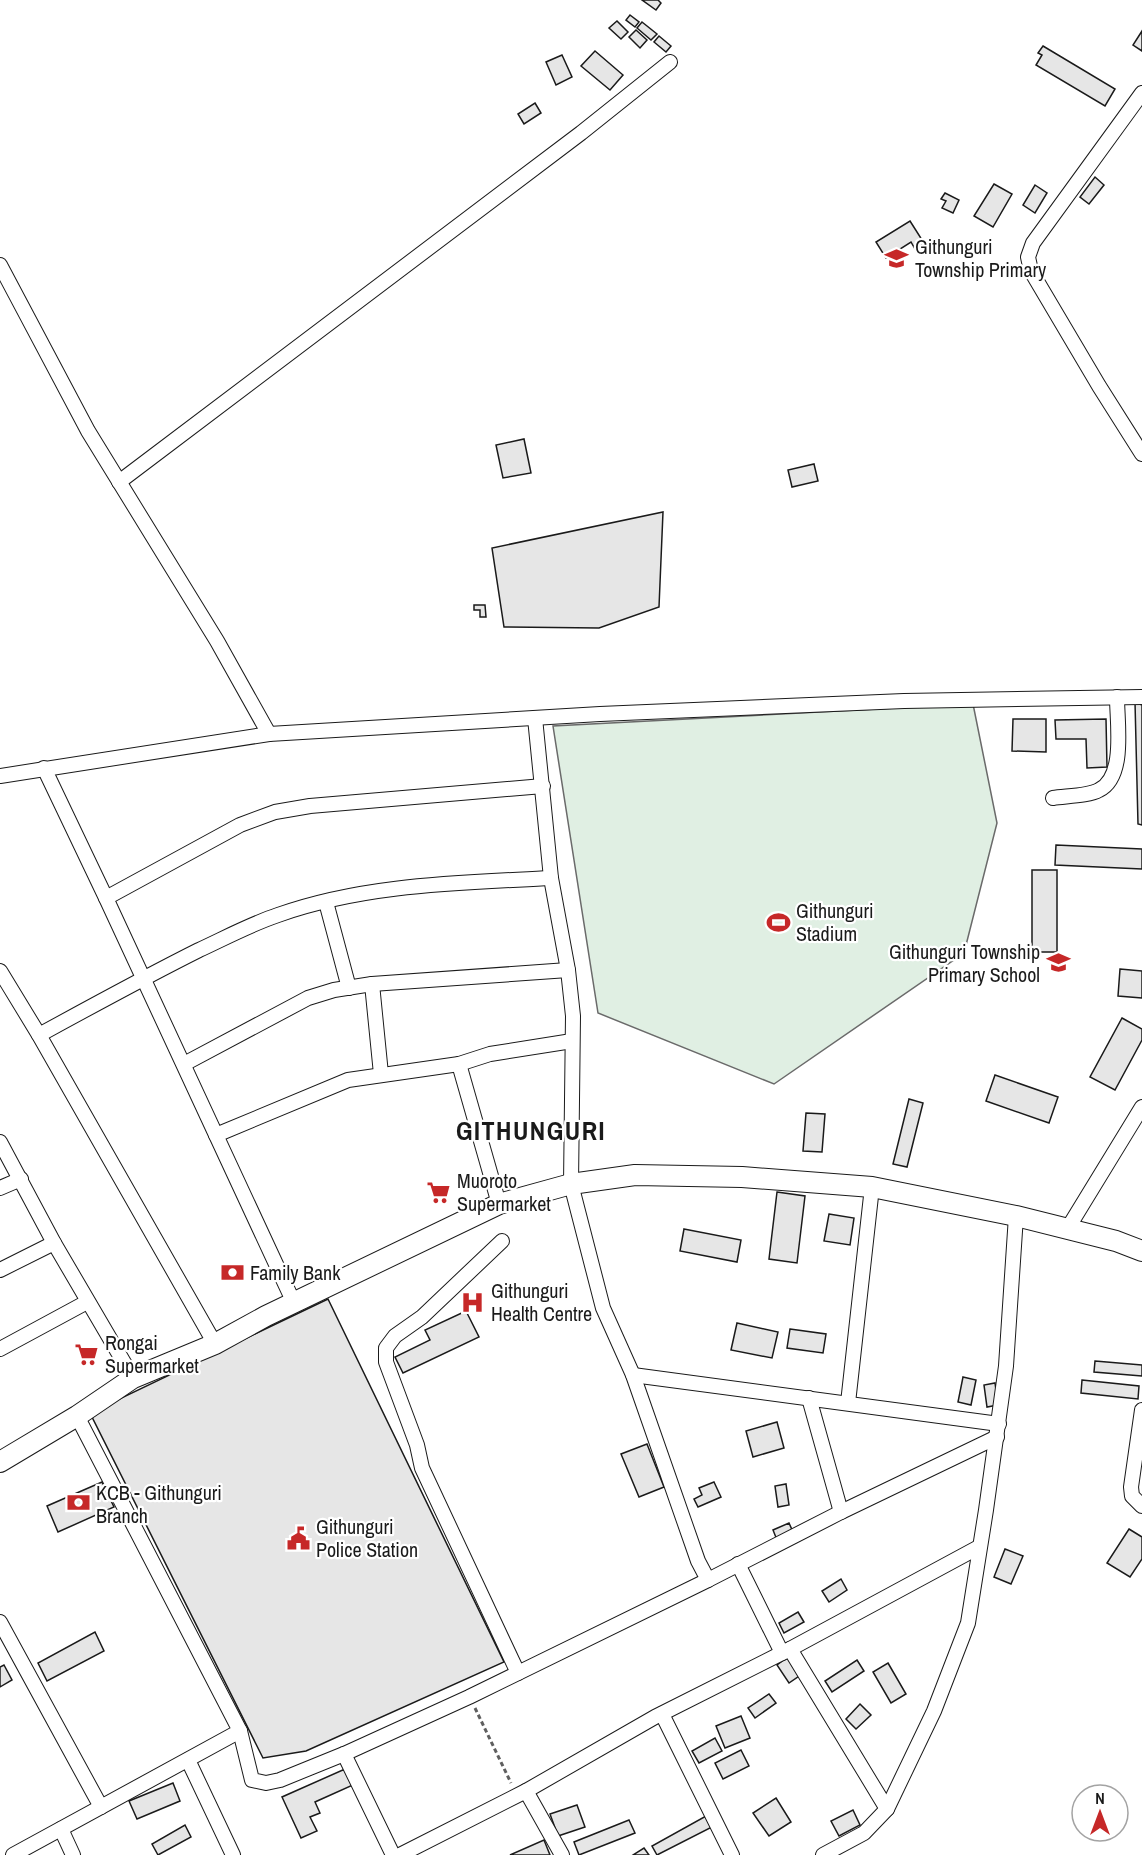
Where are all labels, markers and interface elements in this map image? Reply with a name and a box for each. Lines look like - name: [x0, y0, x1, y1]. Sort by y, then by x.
- place label: Githunguri Township Primary: [915, 233, 1047, 283]
- school or university icon: Githunguri Township Primary: [884, 245, 910, 271]
- place label: Githunguri Stadium: [796, 897, 874, 947]
- sports icon: Githunguri Stadium: [765, 909, 791, 935]
- place label: Githunguri Township Primary School: [889, 938, 1040, 988]
- school or university icon: Githunguri Township Primary School: [1045, 949, 1071, 975]
- district label: GITHUNGURI: [456, 1113, 606, 1148]
- place label: Muoroto Supermarket: [457, 1167, 551, 1217]
- supermarket icon: Muoroto Supermarket: [426, 1179, 452, 1205]
- bank icon: Family Bank: [219, 1259, 245, 1285]
- place label: Family Bank: [250, 1259, 341, 1286]
- place label: Githunguri Health Centre: [491, 1277, 592, 1327]
- hospital icon: Githunguri Health Centre: [460, 1289, 486, 1315]
- place label: Rongai Supermarket: [105, 1329, 199, 1379]
- supermarket icon: Rongai Supermarket: [74, 1341, 100, 1367]
- place label: KCB - Githunguri Branch: [96, 1479, 222, 1529]
- bank icon: KCB - Githunguri Branch: [65, 1490, 91, 1516]
- place label: Githunguri Police Station: [316, 1513, 418, 1563]
- public building icon: Githunguri Police Station: [285, 1525, 311, 1551]
- north arrow: [1070, 1783, 1130, 1843]
- text: N: [1095, 1787, 1105, 1809]

